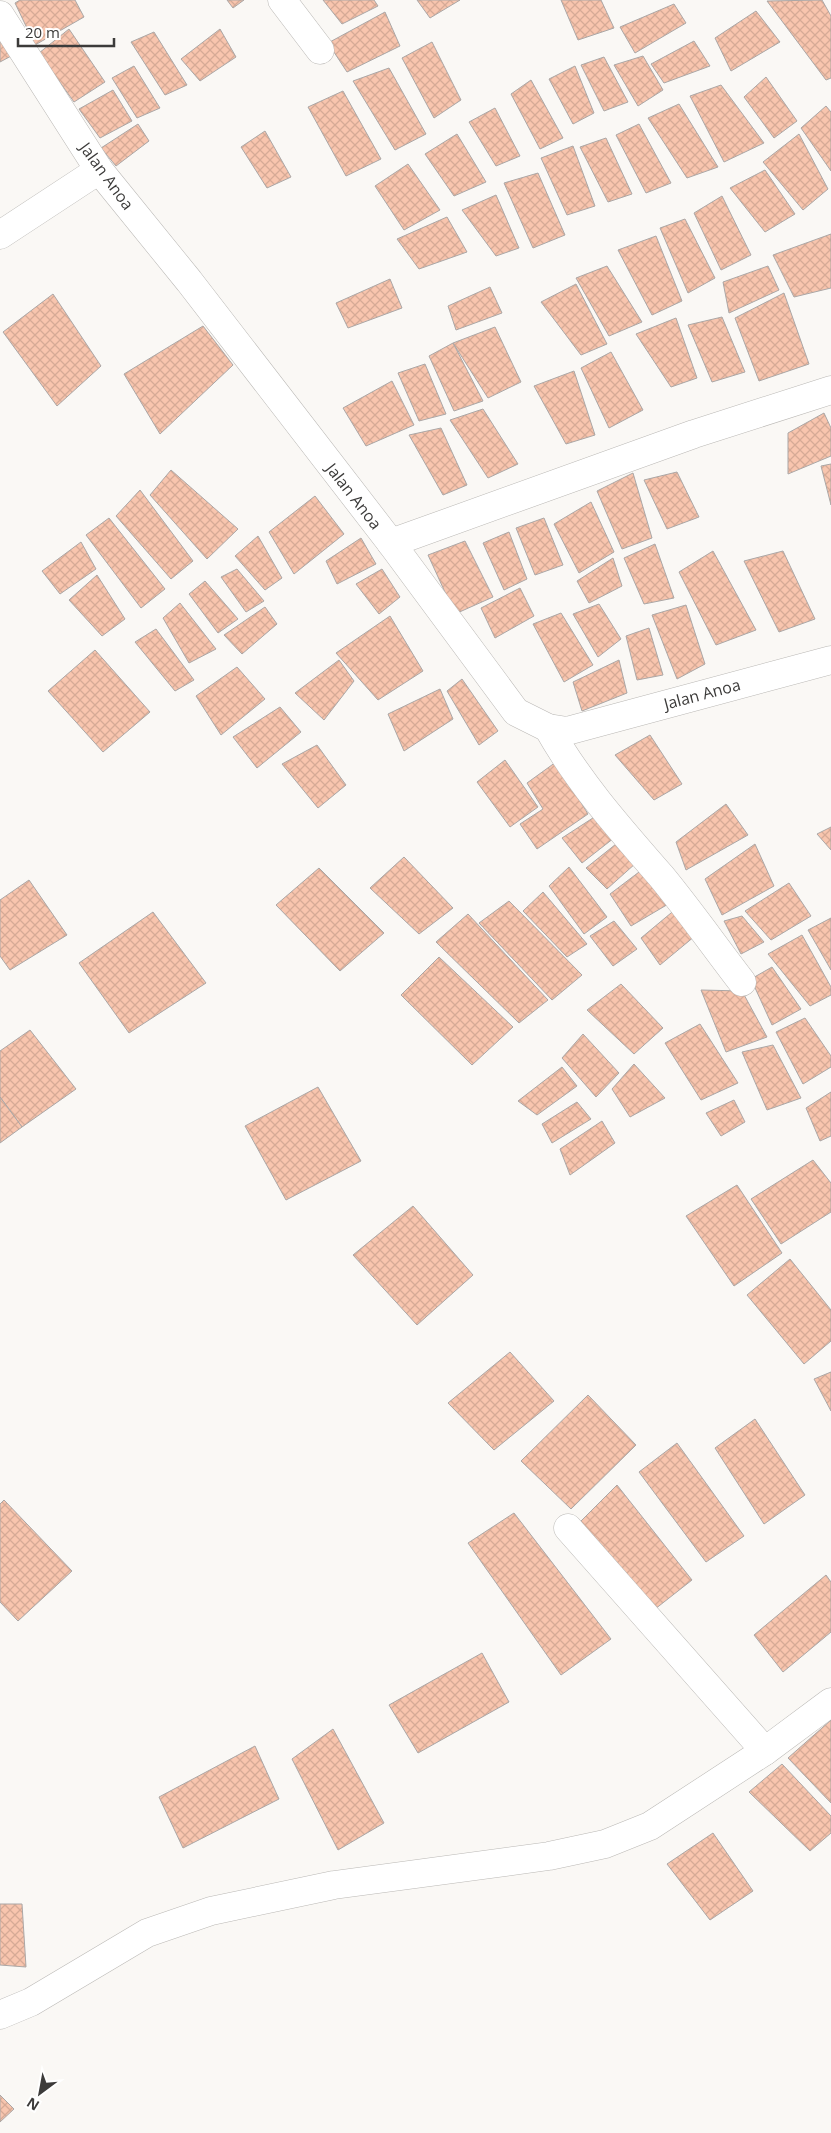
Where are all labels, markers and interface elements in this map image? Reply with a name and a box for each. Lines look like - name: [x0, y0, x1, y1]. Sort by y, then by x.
- scale bar: [18, 15, 114, 47]
- text: 20 m: [25, 22, 60, 42]
- street label: Jalan Anoa: [74, 136, 139, 214]
- street label: Jalan Anoa: [320, 457, 387, 534]
- street label: Jalan Anoa: [659, 673, 743, 715]
- north arrow: [15, 2068, 65, 2118]
- text: N: [23, 2093, 43, 2116]

